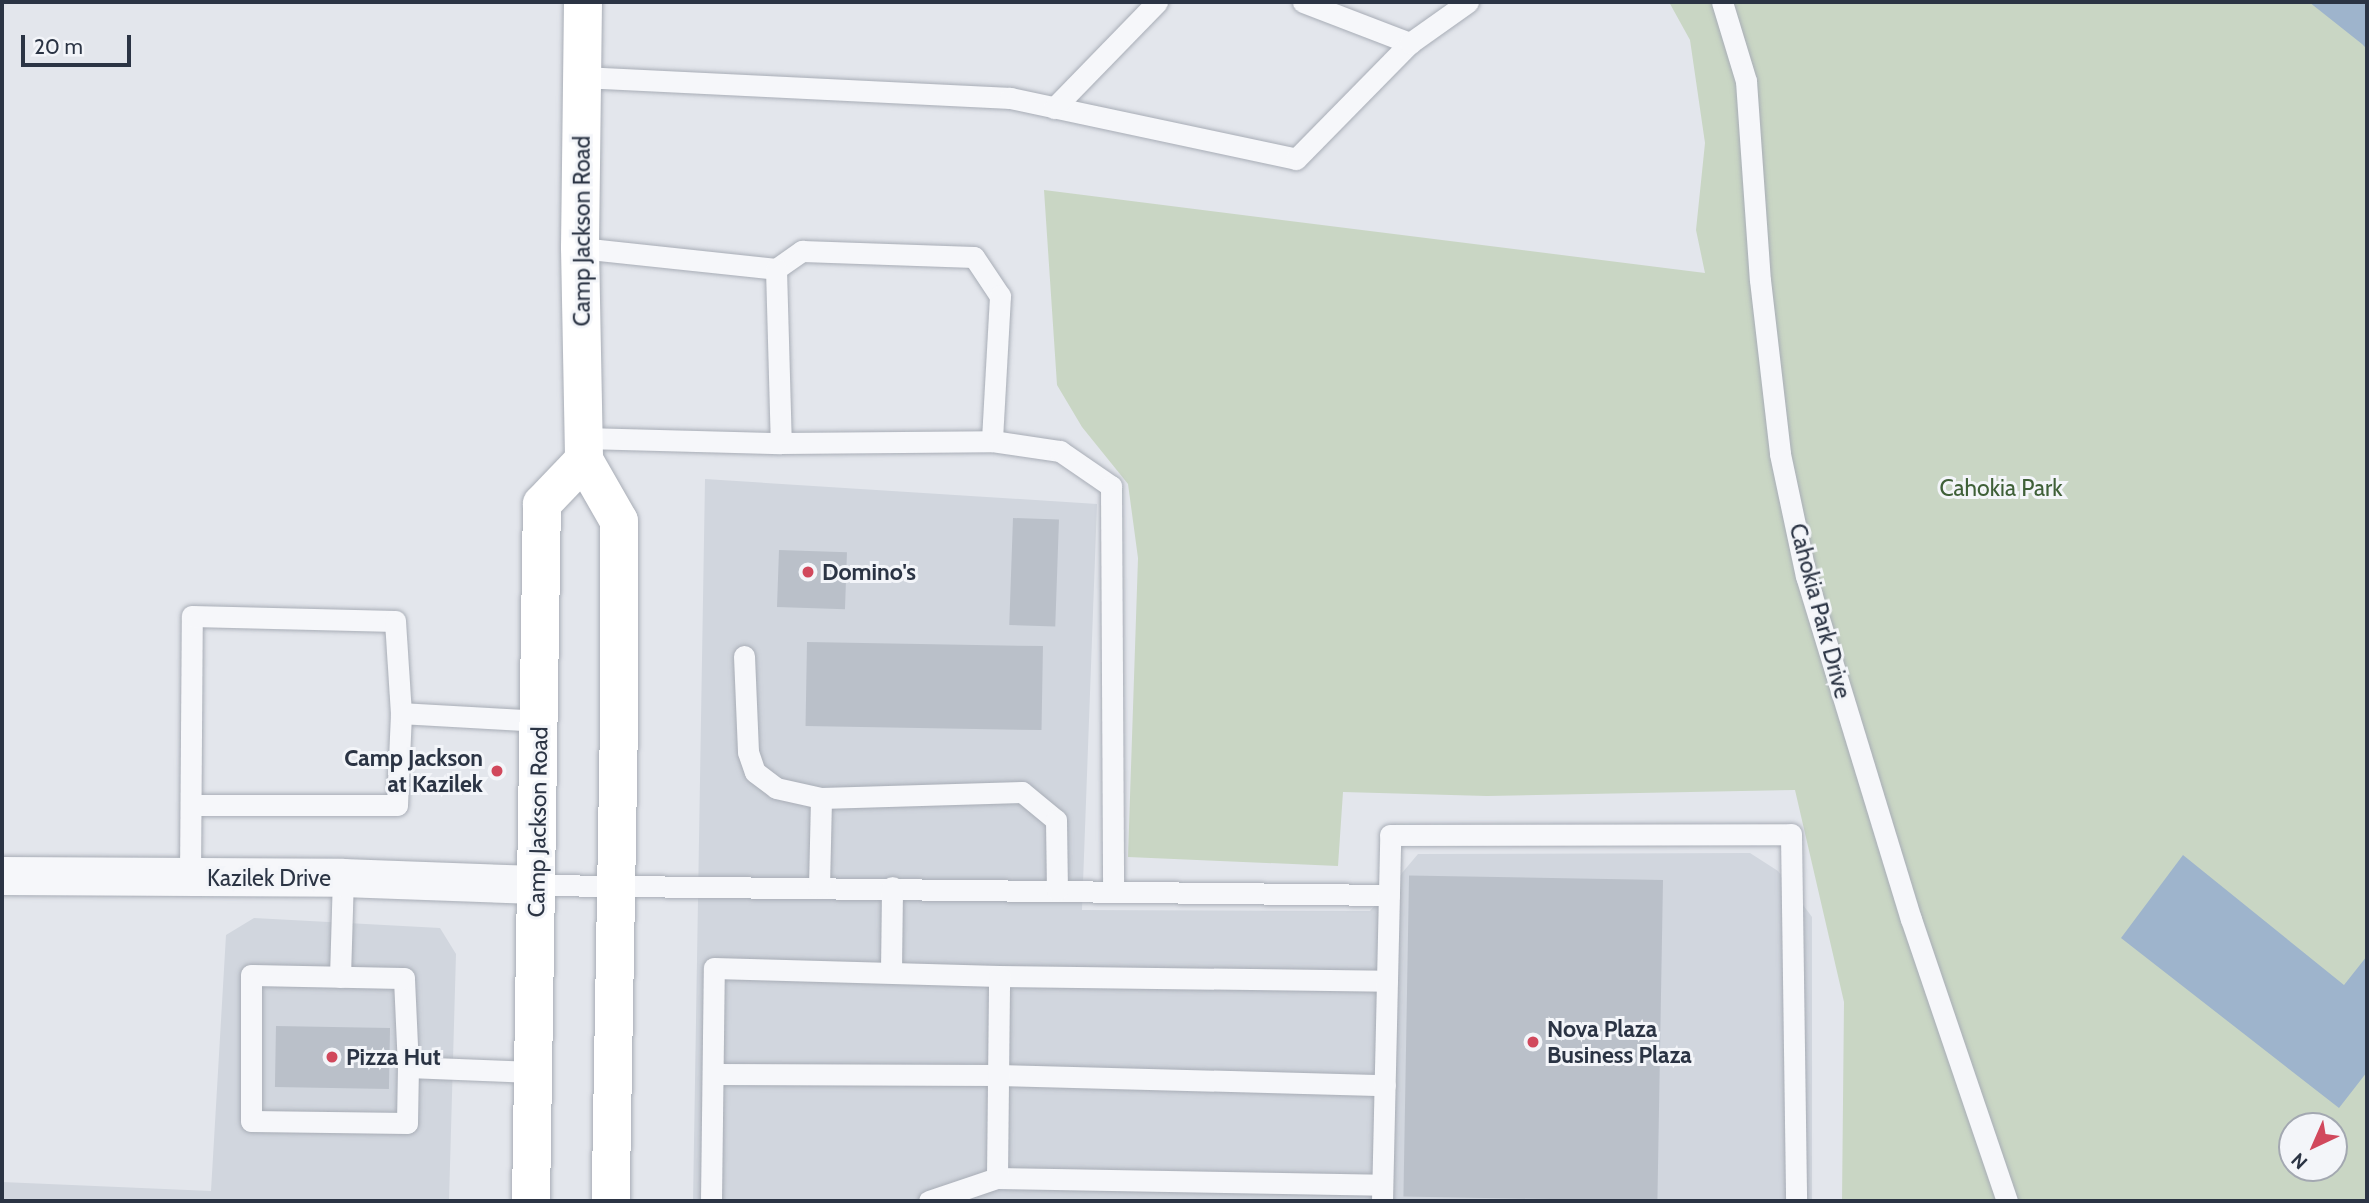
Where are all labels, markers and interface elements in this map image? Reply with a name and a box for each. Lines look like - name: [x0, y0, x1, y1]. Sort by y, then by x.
- scale bar: [24, 21, 135, 65]
- text: 20 m: [34, 34, 83, 59]
- street label: Camp Jackson Road: [568, 136, 596, 326]
- park label: Cahokia Park: [1939, 474, 2063, 502]
- street label: Cahokia Park Drive: [1783, 521, 1857, 701]
- place label: Domino's: [822, 558, 916, 586]
- marker: Domino's: [800, 564, 816, 580]
- street label: Camp Jackson Road: [523, 726, 553, 918]
- place label: Camp Jackson at Kazilek: [344, 744, 483, 798]
- marker: Camp Jackson at Kazilek: [489, 763, 505, 779]
- street label: Kazilek Drive: [207, 864, 331, 892]
- place label: Nova Plaza Business Plaza: [1547, 1015, 1692, 1069]
- marker: Nova Plaza Business Plaza: [1525, 1034, 1541, 1050]
- place label: Pizza Hut: [346, 1043, 441, 1071]
- marker: Pizza Hut: [324, 1049, 340, 1065]
- north arrow: [2278, 1112, 2348, 1182]
- text: N: [2287, 1148, 2312, 1174]

